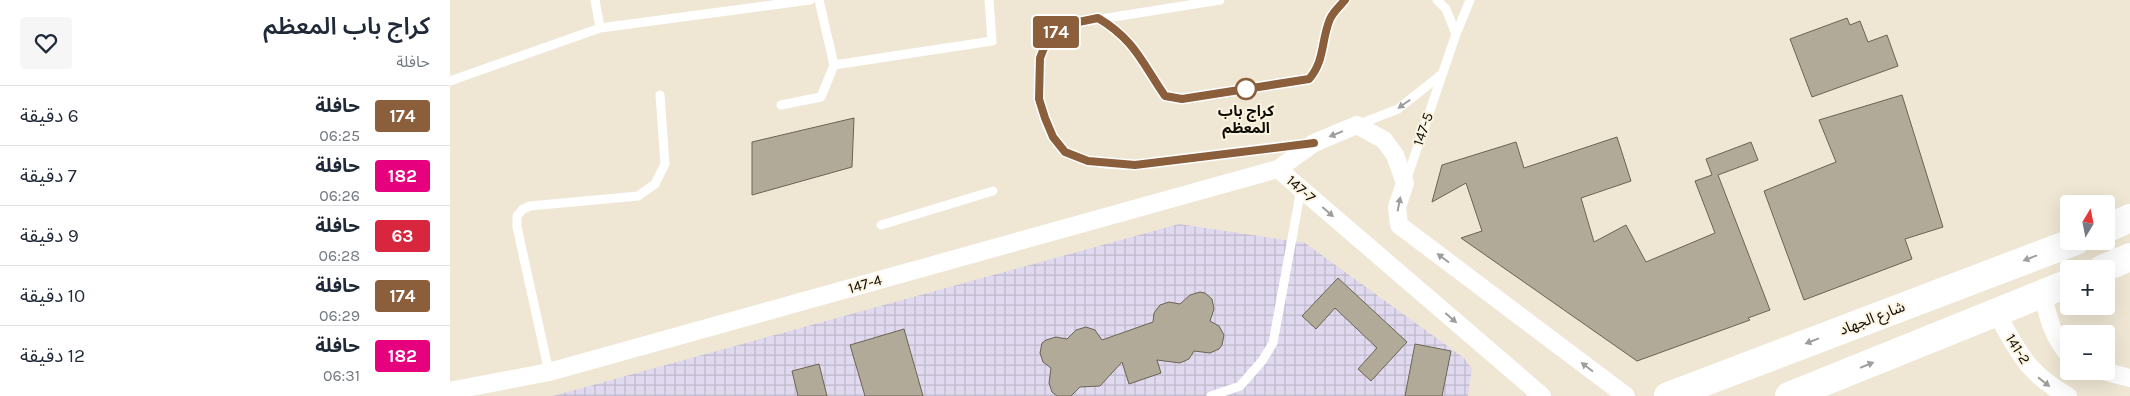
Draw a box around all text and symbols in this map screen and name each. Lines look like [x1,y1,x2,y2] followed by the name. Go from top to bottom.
[263,12,430,40] text: كراج باب المعظم
[1027,16,1085,48] line badge: 174
[20,17,72,69] button: heart
[1043,21,1069,43] text: 174
[396,52,430,71] text: حافلة
[1235,78,1257,100] marker: كراج باب المعظم
[315,95,360,117] text: حافلة
[1397,99,1410,109] one-way arrow
[1218,102,1274,139] place label: كراج باب المعظم
[20,105,79,127] text: 6 دقيقة
[389,105,416,127] text: 174
[1409,110,1437,148] street label: 147-5
[319,126,360,145] text: 06:25
[1328,130,1343,138] one-way arrow
[315,155,360,177] text: حافلة
[20,165,77,187] text: 7 دقيقة
[388,165,417,187] text: 182
[1283,172,1319,206] street label: 147-7
[319,186,360,205] text: 06:26
[2060,195,2115,250] north arrow
[2060,195,2115,380] map controls
[1395,196,1403,211] one-way arrow
[1321,207,1334,218] one-way arrow
[315,215,360,237] text: حافلة
[20,225,79,247] text: 9 دقيقة
[391,225,414,247] text: 63
[319,246,360,265] text: 06:28
[1436,253,1450,263] one-way arrow
[2023,255,2037,263] one-way arrow
[2060,260,2115,315] button: +
[846,270,884,297] street label: 147-4
[315,275,360,297] text: حافلة
[20,285,85,307] text: 10 دقيقة
[389,285,416,307] text: 174
[1837,297,1909,342] street label: شارع الجهاد
[319,306,360,325] text: 06:29
[1445,312,1457,324] one-way arrow
[2060,325,2115,380] button: −
[2002,331,2034,367] street label: 141-2
[315,335,360,357] text: حافلة
[1805,337,1820,345] one-way arrow
[20,345,85,367] text: 12 دقيقة
[388,345,417,367] text: 182
[1581,361,1594,372] one-way arrow
[1860,361,1874,369] one-way arrow
[323,366,360,385] text: 06:31
[2038,376,2051,387] one-way arrow

